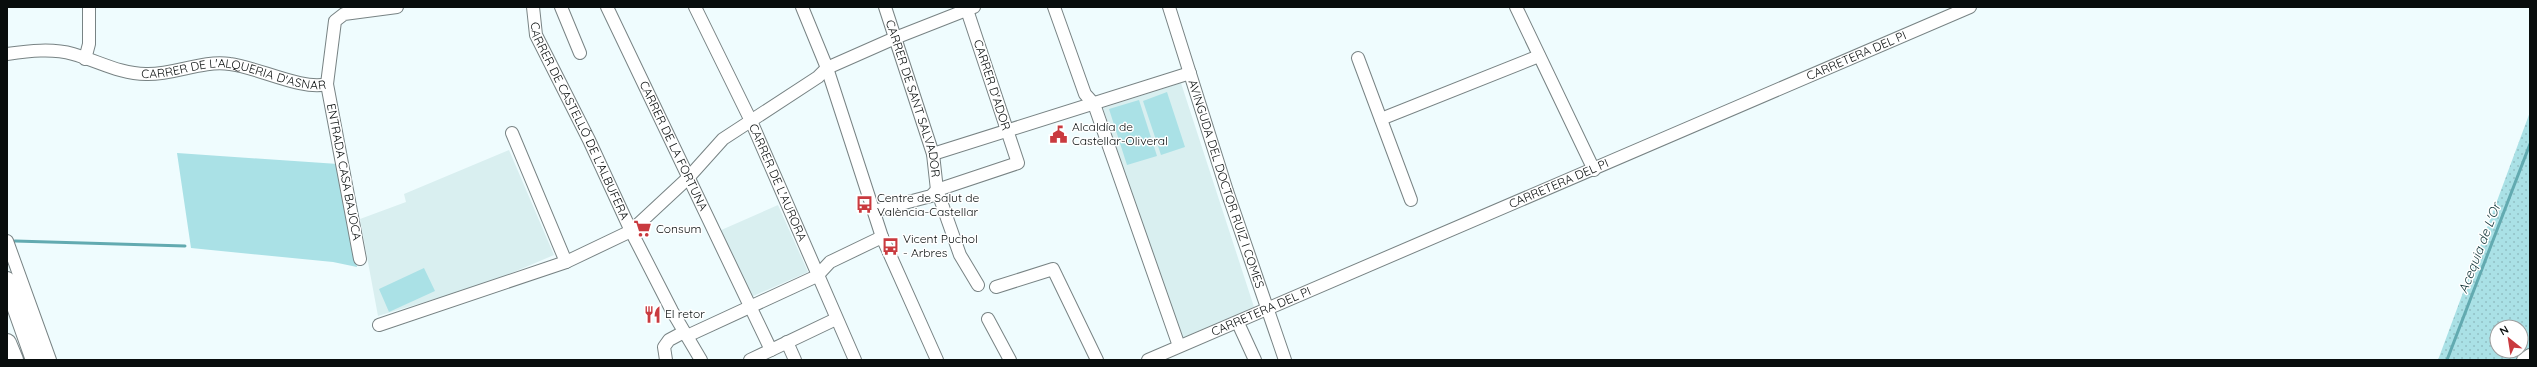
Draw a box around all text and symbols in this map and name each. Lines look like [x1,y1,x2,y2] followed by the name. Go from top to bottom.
[883,18,944,178] street label: CARRER DE SANT SALVADOR
[528,21,633,222] street label: CARRER DE CASTELLÓ DE L'ALBUFERA
[1804,27,1908,83] street label: CARRETERA DEL PI
[971,38,1014,132] street label: CARRER D'ADOR
[141,55,327,92] street label: CARRER DE L'ALQUERIA D'ASNAR
[636,78,711,213] street label: CARRER DE LA FORTUNA
[1185,78,1268,290] street label: AVINGUDA DEL DOCTOR RUIZ I COMES
[324,102,365,242] street label: ENTRADA CASA BAJOCA
[1072,119,1168,148] place label: Alcaldía de Castellar-Oliveral
[746,121,810,243] street label: CARRER DE L'AURORA
[1049,124,1069,144] public building icon: Alcaldía de Castellar-Oliveral
[1506,155,1611,211] street label: CARRETERA DEL PI
[877,190,980,219] place label: Centre de Salut de València-Castellar
[854,195,874,215] bus stop icon: Centre de Salut de València-Castellar
[2454,199,2504,295] water label: Acequia de L'Or
[633,219,653,239] supermarket icon: Consum
[656,221,701,236] place label: Consum
[903,231,978,260] place label: Vicent Puchol - Arbres
[880,236,900,256] bus stop icon: Vicent Puchol - Arbres
[1209,283,1313,339] street label: CARRETERA DEL PI
[642,304,662,324] restaurant icon: El retor
[665,306,705,321] place label: El retor
[2489,319,2529,359] north arrow
[2497,322,2511,338] text: N

